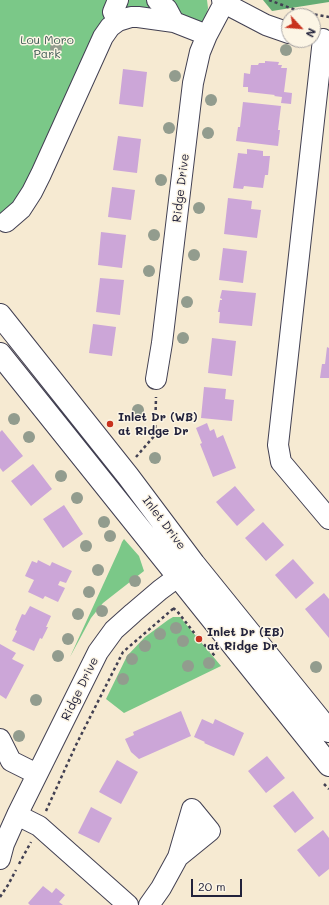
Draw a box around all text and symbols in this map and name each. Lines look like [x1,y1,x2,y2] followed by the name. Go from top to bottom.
[281,8,321,48] north arrow
[303,26,320,40] text: N
[20,33,74,61] park label: Lou Moro Park
[170,153,192,223] street label: Ridge Drive
[118,410,198,438] place label: Inlet Dr (WB) at Ridge Dr
[105,419,115,429] marker: Inlet Dr (WB) at Ridge Dr
[139,493,189,553] street label: Inlet Drive
[207,625,284,653] place label: Inlet Dr (EB) at Ridge Dr
[194,634,204,644] marker: Inlet Dr (EB) at Ridge Dr
[58,655,102,723] street label: Ridge Drive
[193,871,244,897] scale bar
[198,878,226,894] text: 20 m

